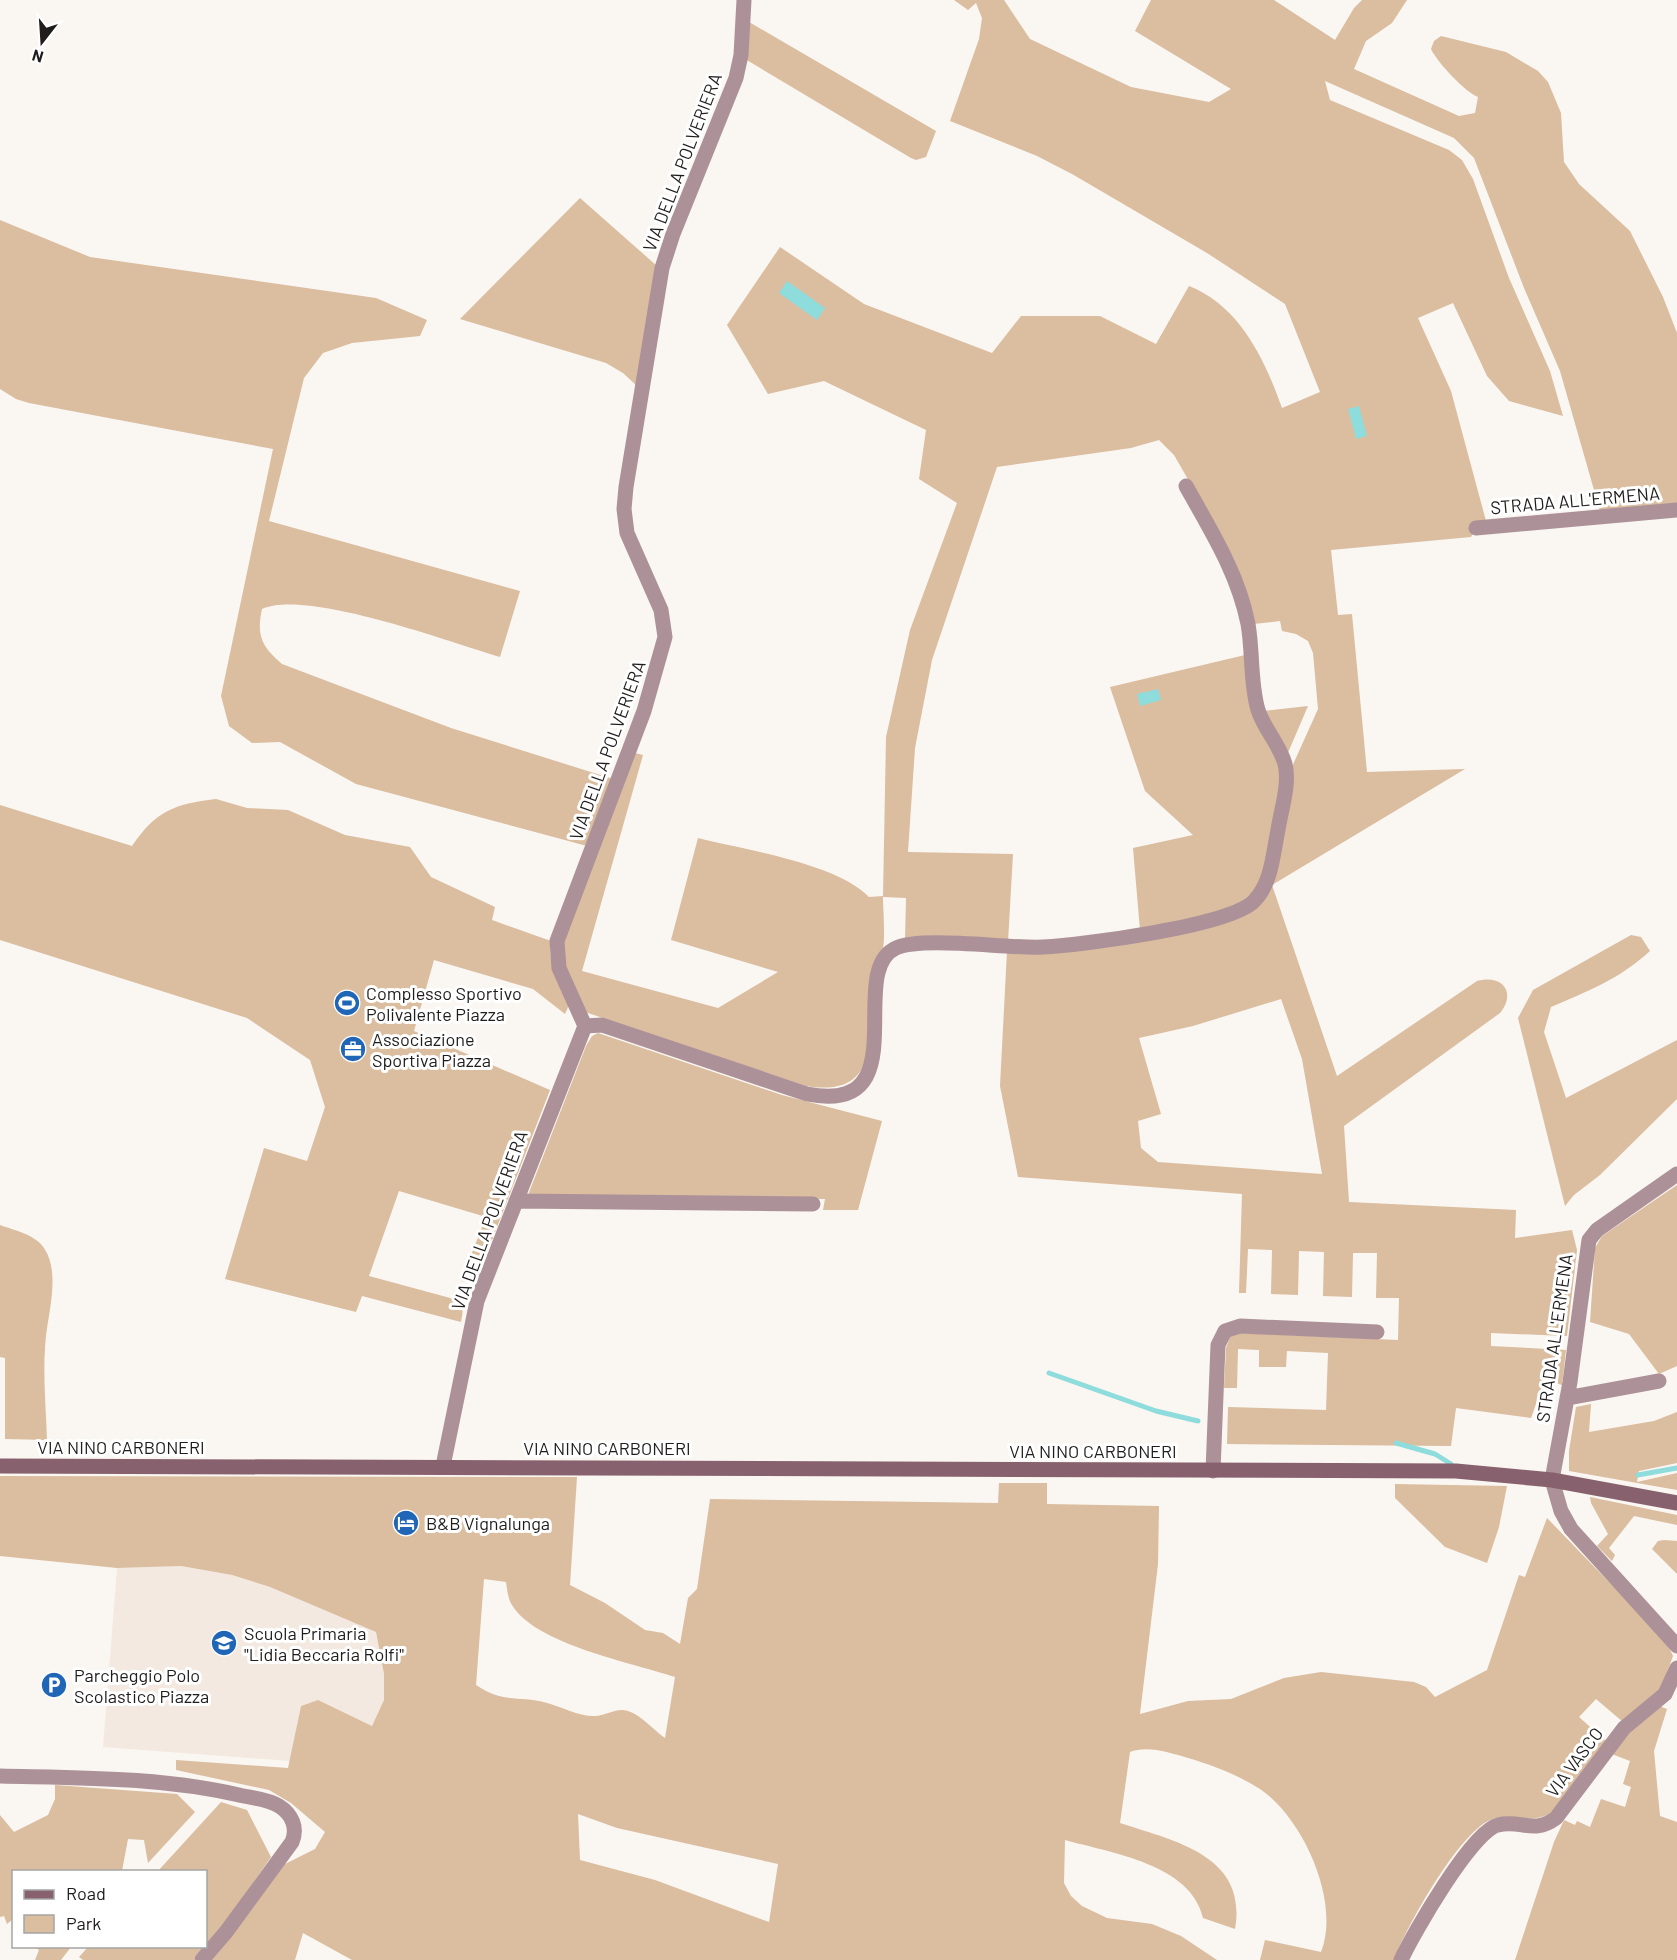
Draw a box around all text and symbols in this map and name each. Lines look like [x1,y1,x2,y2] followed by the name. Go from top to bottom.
[12,12,72,72] north arrow
[30,46,45,67] text: N
[638,70,726,254] street label: VIA DELLA POLVERIERA
[1489,482,1661,518] street label: STRADA ALL'ERMENA
[564,657,650,843] street label: VIA DELLA POLVERIERA
[366,982,522,1025] place label: Complesso Sportivo Polivalente Piazza
[332,988,362,1018] sports icon: Complesso Sportivo Polivalente Piazza
[372,1028,491,1071] place label: Associazione Sportiva Piazza
[338,1034,368,1064] office icon: Associazione Sportiva Piazza
[446,1127,532,1313] street label: VIA DELLA POLVERIERA
[1531,1252,1577,1424] street label: STRADA ALL'ERMENA
[37,1436,205,1458] street label: VIA NINO CARBONERI
[523,1437,691,1459] street label: VIA NINO CARBONERI
[1009,1440,1177,1462] street label: VIA NINO CARBONERI
[391,1508,421,1538] hotel icon: B&B Vignalunga
[426,1512,550,1534] place label: B&B Vignalunga
[244,1622,404,1665] place label: Scuola Primaria "Lidia Beccaria Rolfi"
[209,1628,239,1658] school or university icon: Scuola Primaria "Lidia Beccaria Rolfi"
[74,1664,209,1707] place label: Parcheggio Polo Scolastico Piazza
[39,1670,69,1700] parking icon: Parcheggio Polo Scolastico Piazza
[1541,1723,1607,1801] street label: VIA VASCO
[12,1870,207,1948] legend
[66,1882,106,1904] text: Road
[66,1912,101,1934] text: Park

